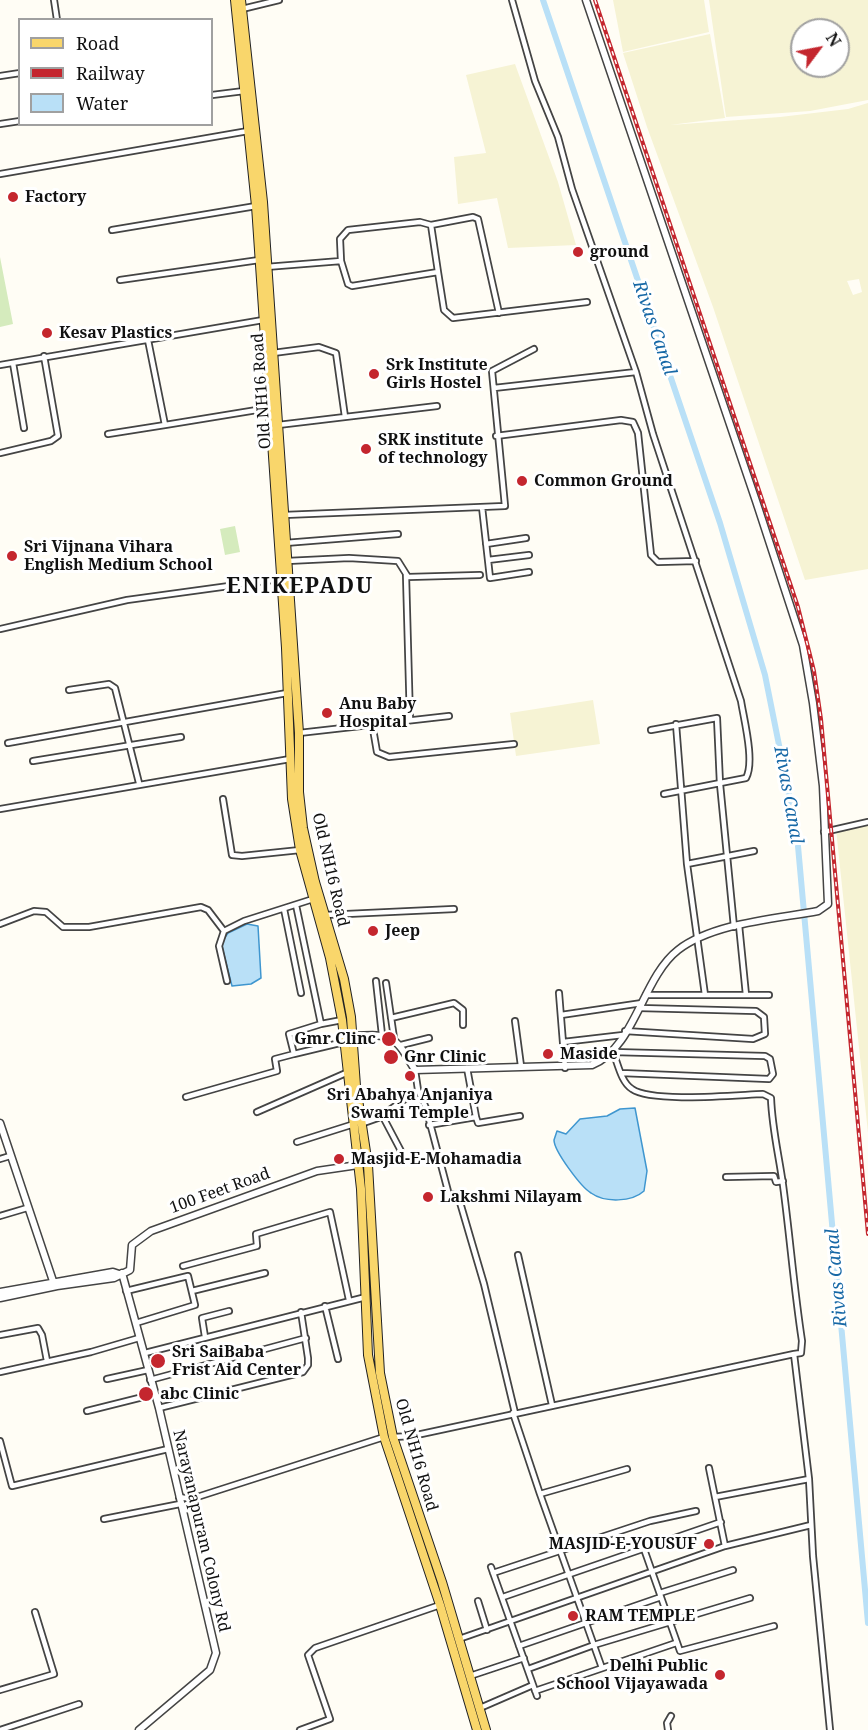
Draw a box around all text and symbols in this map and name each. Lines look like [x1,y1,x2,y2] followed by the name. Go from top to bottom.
[18,18,213,126] legend
[790,18,850,78] north arrow
[821,28,846,51] text: N
[76,31,119,55] text: Road
[76,61,145,85] text: Railway
[76,91,128,115] text: Water
[25,187,86,207] place label: Factory
[6,190,20,204] marker: Factory
[590,242,649,262] place label: ground
[571,245,585,259] marker: ground
[628,278,680,378] water label: Rivas Canal
[59,323,172,343] place label: Kesav Plastics
[40,326,54,340] marker: Kesav Plastics
[248,332,276,450] street label: Old NH16 Road
[386,355,488,393] place label: Srk Institute Girls Hostel
[367,367,381,381] marker: Srk Institute Girls Hostel
[378,430,487,468] place label: SRK institute of technology
[359,442,373,456] marker: SRK institute of technology
[534,471,673,491] place label: Common Ground
[515,474,529,488] marker: Common Ground
[24,537,213,575] place label: Sri Vijnana Vihara English Medium School
[5,549,19,563] marker: Sri Vijnana Vihara English Medium School
[226,574,374,600] district label: ENIKEPADU
[339,694,416,732] place label: Anu Baby Hospital
[320,706,334,720] marker: Anu Baby Hospital
[769,744,807,846] water label: Rivas Canal
[308,811,352,929] street label: Old NH16 Road
[385,921,420,941] place label: Jeep
[366,924,380,938] marker: Jeep
[294,1029,376,1049] place label: Gmr Clinc
[380,1030,398,1048] marker: Gmr Clinc
[560,1044,618,1064] place label: Maside
[404,1047,486,1067] place label: Gnr Clinic
[541,1047,555,1061] marker: Maside
[382,1048,400,1066] marker: Gnr Clinic
[403,1069,417,1083] marker: Sri Abahya Anjaniya Swami Temple
[327,1085,493,1123] place label: Sri Abahya Anjaniya Swami Temple
[351,1149,522,1169] place label: Masjid-E-Mohamadia
[332,1152,346,1166] marker: Masjid-E-Mohamadia
[167,1164,273,1218] street label: 100 Feet Road
[440,1187,582,1207] place label: Lakshmi Nilayam
[421,1190,435,1204] marker: Lakshmi Nilayam
[822,1228,852,1328] water label: Rivas Canal
[172,1342,301,1380] place label: Sri SaiBaba Frist Aid Center
[149,1352,167,1370] marker: Sri SaiBaba Frist Aid Center
[160,1384,239,1404] place label: abc Clinic
[137,1385,155,1403] marker: abc Clinic
[391,1396,441,1514] street label: Old NH16 Road
[168,1428,234,1634] street label: Narayanapuram Colony Rd
[549,1534,697,1554] place label: MASJID-E-YOUSUF
[702,1537,716,1551] marker: MASJID-E-YOUSUF
[585,1606,695,1626] place label: RAM TEMPLE
[566,1609,580,1623] marker: RAM TEMPLE
[556,1656,708,1694] place label: Delhi Public School Vijayawada
[713,1668,727,1682] marker: Delhi Public School Vijayawada

